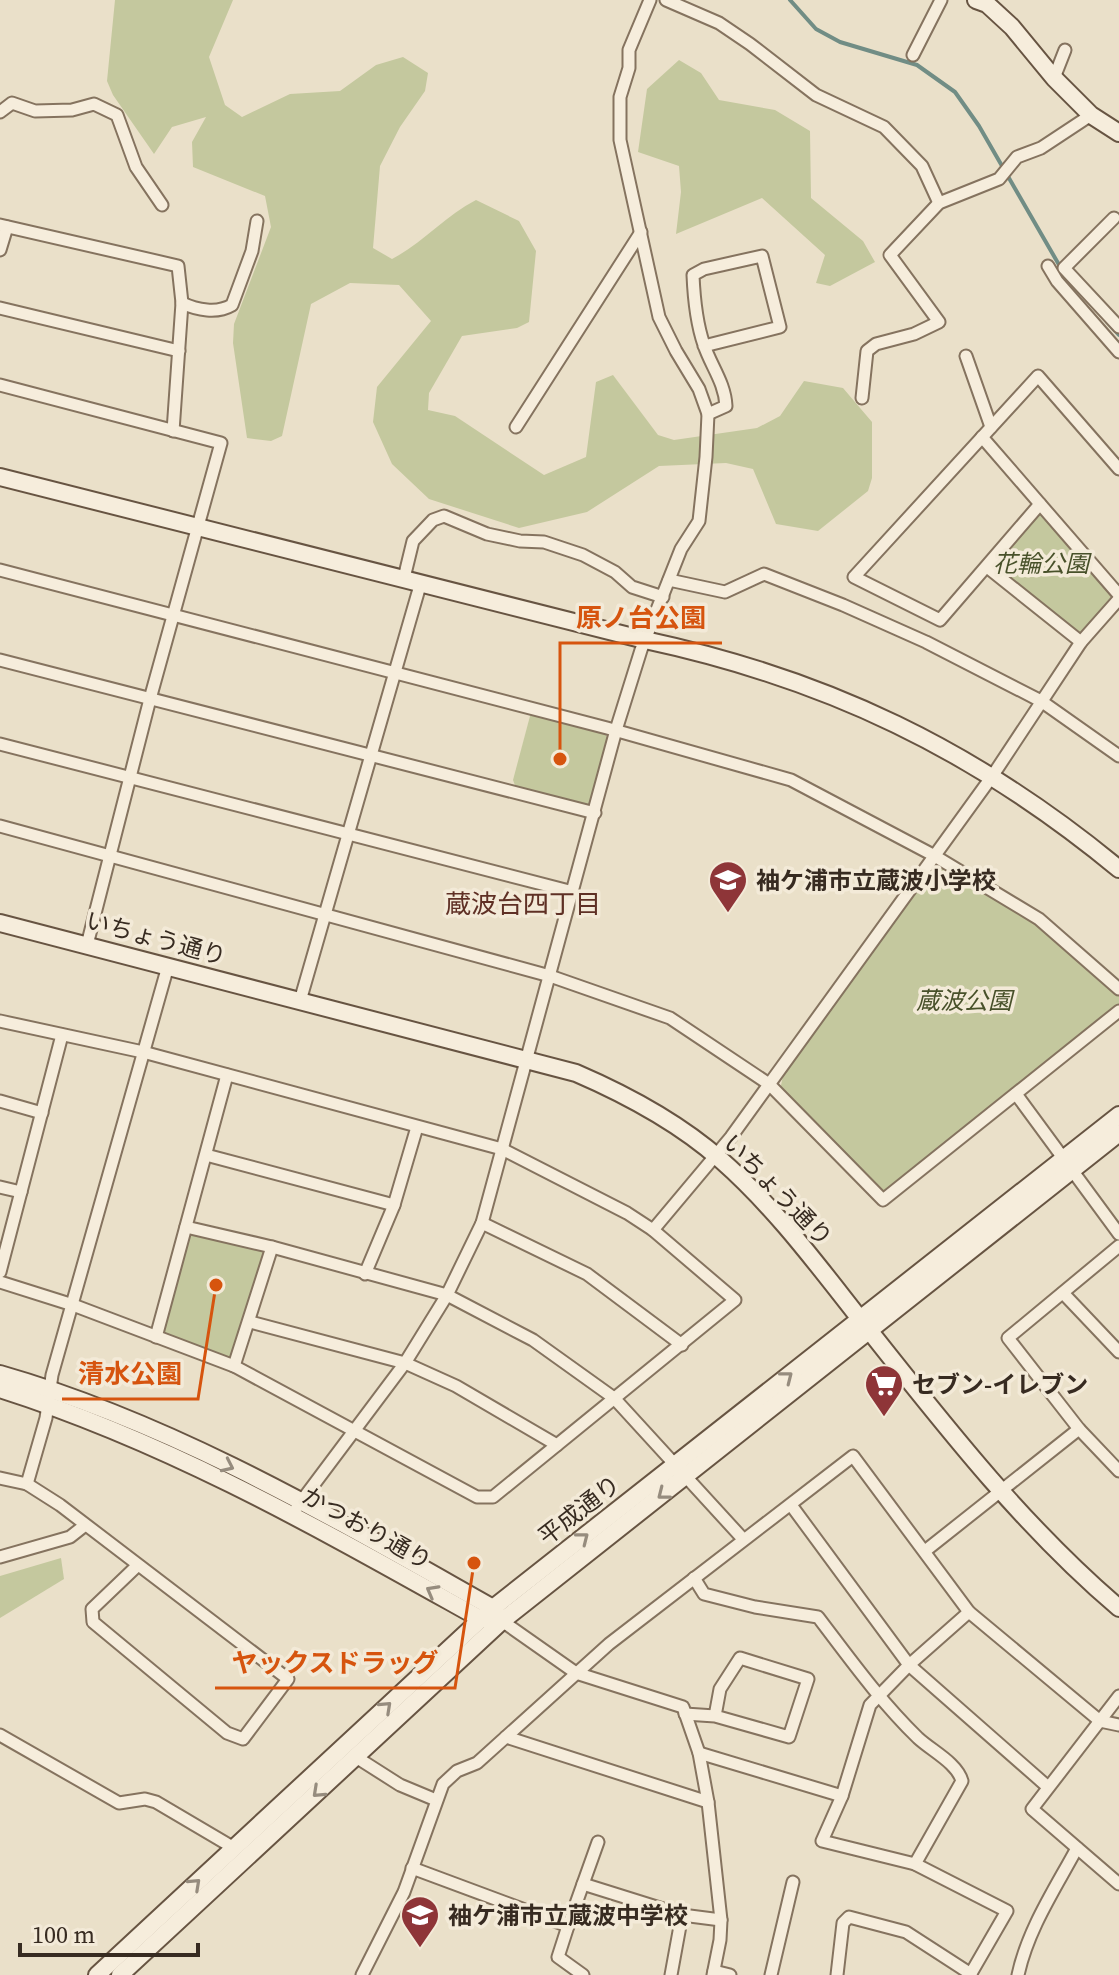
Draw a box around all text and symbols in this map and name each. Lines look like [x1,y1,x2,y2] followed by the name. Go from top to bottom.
[993,547,1092,580] park label: 花輪公園
[560,593,722,643] callout: 原ノ台公園
[576,600,706,636] text: 原ノ台公園
[707,859,749,914] school or university icon: 袖ケ浦市立蔵波小学校
[756,864,996,897] place label: 袖ケ浦市立蔵波小学校
[445,886,601,922] district label: 蔵波台四丁目
[82,903,230,973] street label: いちょう通り
[916,984,1015,1017] park label: 蔵波公園
[716,1127,840,1253] street label: いちょう通り
[62,1349,198,1399] callout: 清水公園
[78,1356,182,1392] text: 清水公園
[863,1363,905,1418] supermarket icon: セブン-イレブン
[912,1368,1088,1401] place label: セブン-イレブン
[778,1373,793,1387] one-way arrow
[220,1456,234,1472] one-way arrow
[531,1467,627,1553] street label: 平成通り
[296,1479,438,1577] street label: かつおり通り
[657,1484,672,1498] one-way arrow
[574,1533,589,1547] one-way arrow
[426,1585,440,1601] one-way arrow
[215,1638,455,1688] callout: ヤックスドラッグ
[231,1645,439,1681] text: ヤックスドラッグ
[377,1702,391,1717] one-way arrow
[313,1782,327,1797] one-way arrow
[186,1878,200,1893] one-way arrow
[399,1894,441,1949] school or university icon: 袖ケ浦市立蔵波中学校
[448,1899,688,1932] place label: 袖ケ浦市立蔵波中学校
[20,1907,198,1957] scale bar
[32,1918,95,1951] text: 100 m

